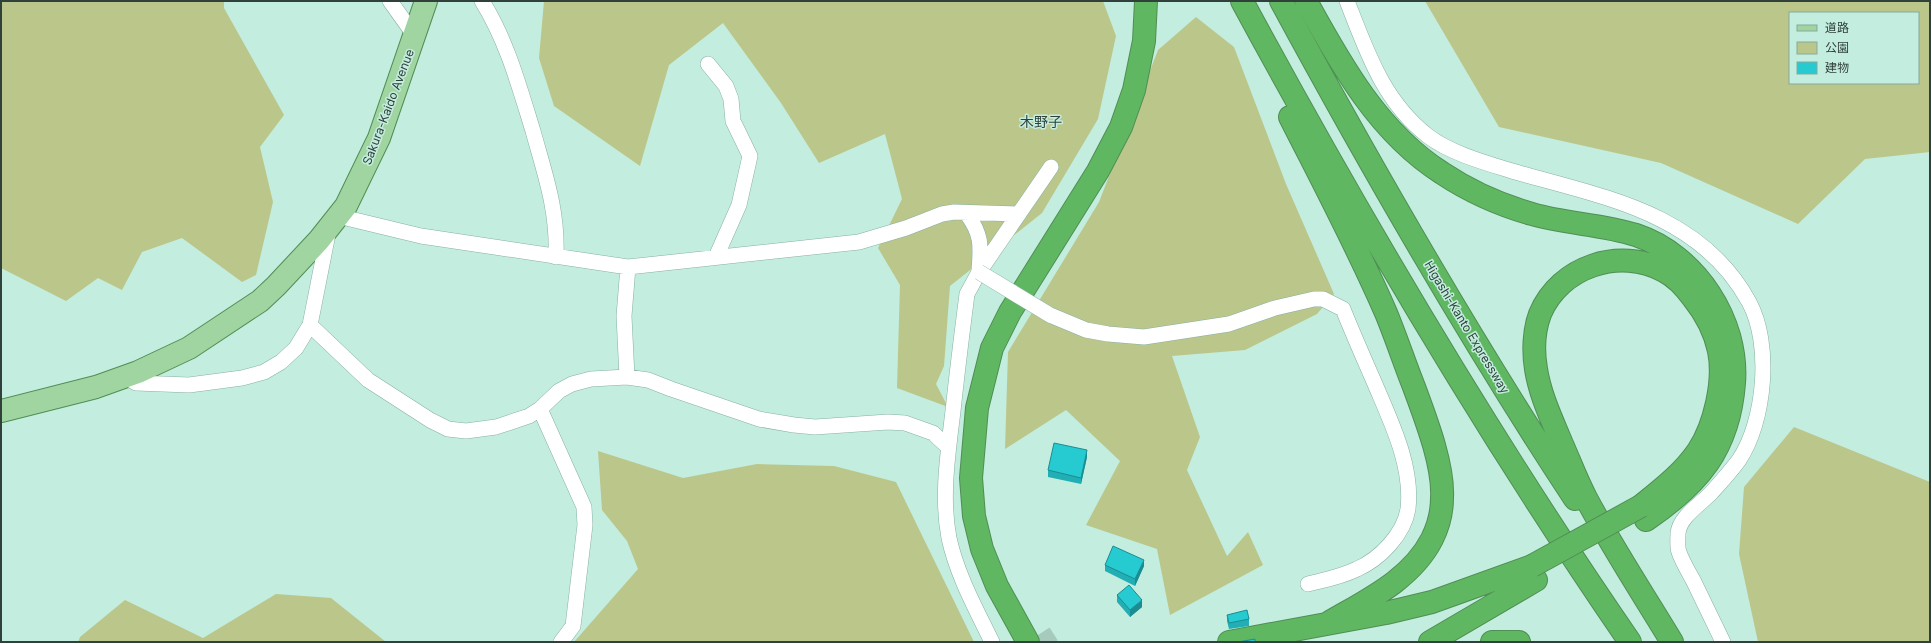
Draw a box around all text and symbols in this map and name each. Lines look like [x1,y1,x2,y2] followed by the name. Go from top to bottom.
[1789,12,1919,84] legend
[1825,20,1849,35] text: 道路
[1825,40,1849,55] text: 公園
[359,47,417,167] street label: Sakura-Kaido Avenue
[1825,60,1849,75] text: 建物
[1020,113,1062,130] district label: 木野子
[1421,258,1513,396] street label: Higashi-Kanto Expressway

